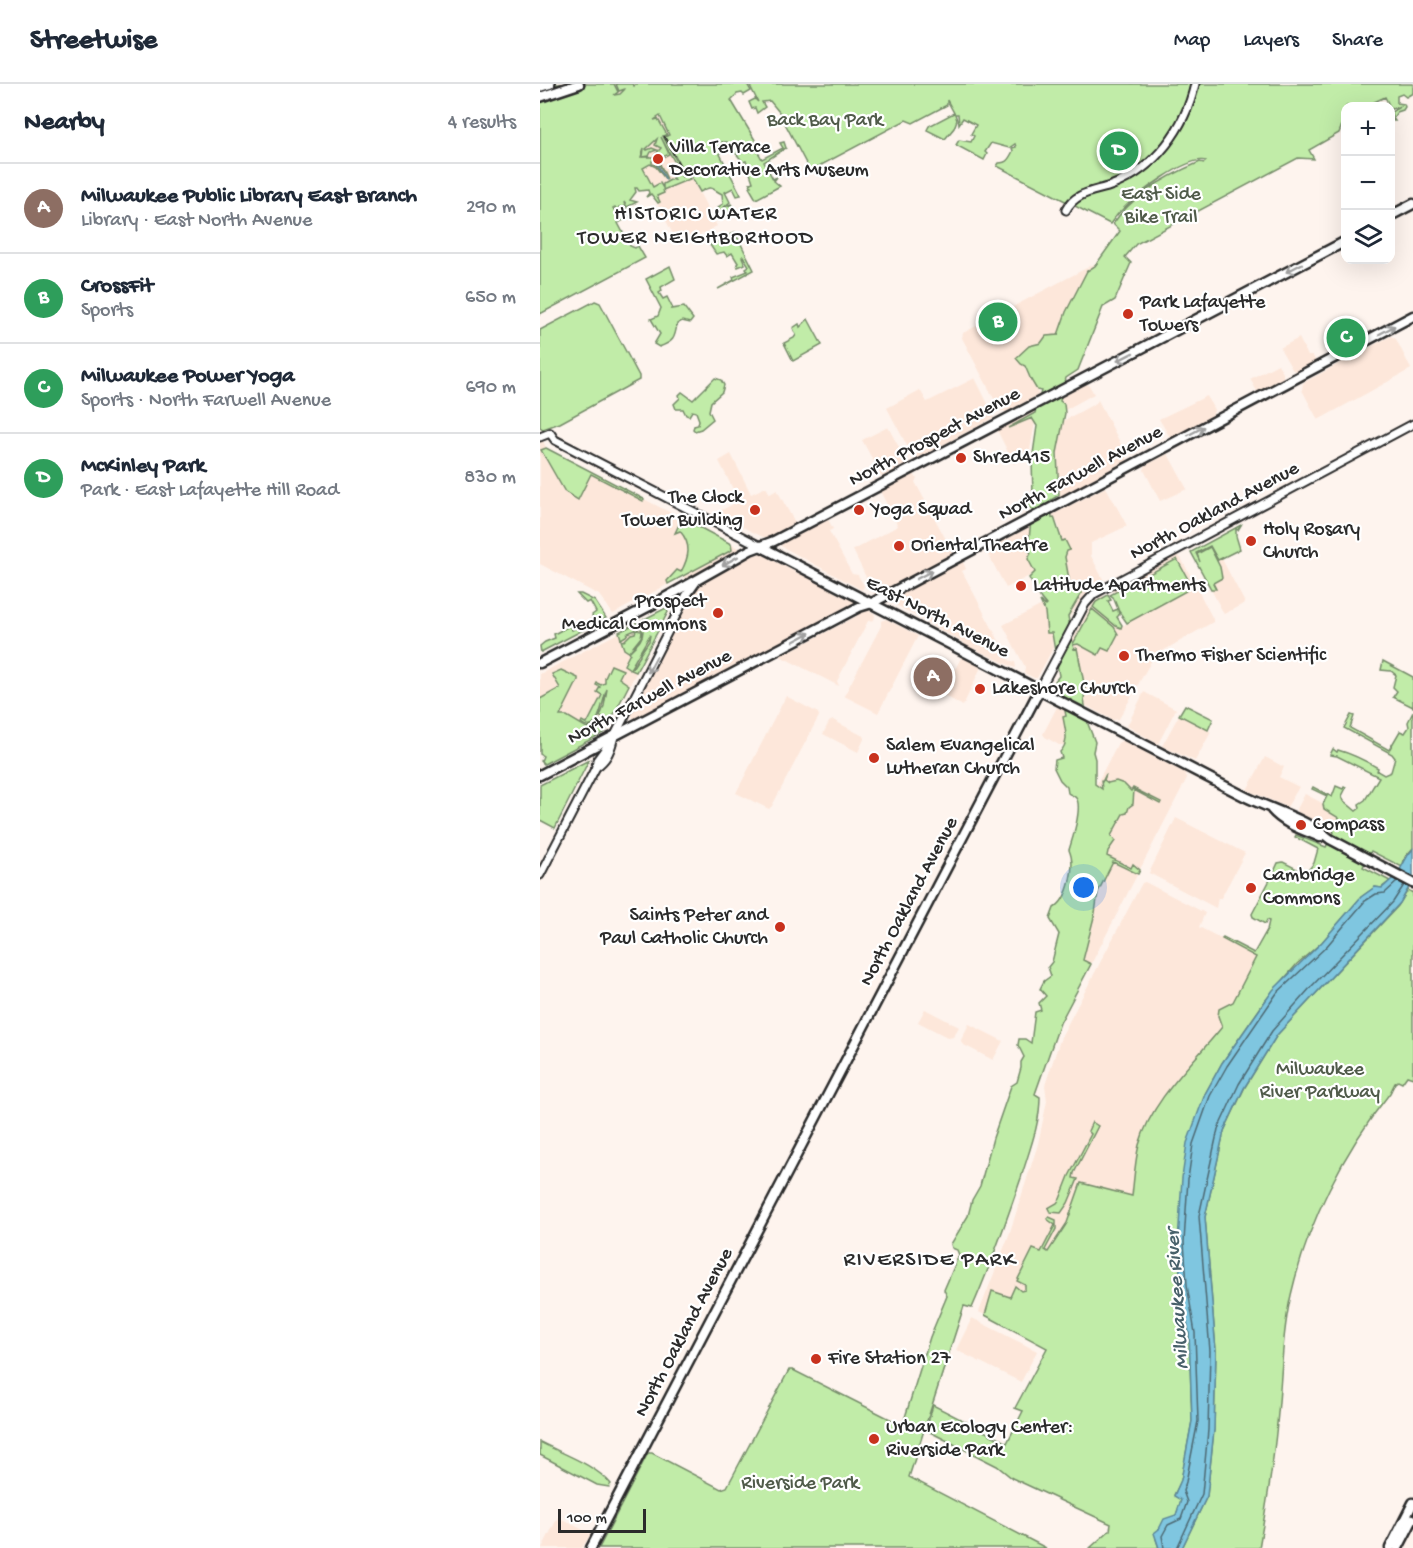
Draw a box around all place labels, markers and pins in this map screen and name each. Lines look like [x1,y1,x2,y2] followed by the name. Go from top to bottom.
[1100,128,1138,174] pin: D
[668,137,869,183] place label: Villa Terrace Decorative Arts Museum
[651,152,665,166] marker: Villa Terrace Decorative Arts Museum
[1139,292,1266,338] place label: Park Lafayette Towers
[978,300,1018,344] pin: B
[1121,307,1135,321] marker: Park Lafayette Towers
[1326,316,1366,360] pin: C
[973,447,1050,470] place label: Shred415
[954,451,968,465] marker: Shred415
[621,487,745,533] place label: The Clock Tower Building
[869,499,974,522] place label: Yoga Squad
[748,503,762,517] marker: The Clock Tower Building
[852,503,866,517] marker: Yoga Squad
[1263,519,1360,565] place label: Holy Rosary Church
[1244,534,1258,548] marker: Holy Rosary Church
[911,535,1049,558] place label: Oriental Theatre
[892,539,906,553] marker: Oriental Theatre
[1033,575,1206,598] place label: Latitude Apartments
[1014,579,1028,593] marker: Latitude Apartments
[562,591,708,637] place label: Prospect Medical Commons
[711,606,725,620] marker: Prospect Medical Commons
[1135,645,1327,668] place label: Thermo Fisher Scientific
[1117,649,1131,663] marker: Thermo Fisher Scientific
[914,654,952,700] pin: A
[992,678,1136,701] place label: Lakeshore Church
[973,682,987,696] marker: Lakeshore Church
[886,735,1035,781] place label: Salem Evangelical Lutheran Church
[867,751,881,765] marker: Salem Evangelical Lutheran Church
[1313,814,1385,837] place label: Compass
[1294,818,1308,832] marker: Compass
[1263,865,1355,911] place label: Cambridge Commons
[1244,881,1258,895] marker: Cambridge Commons
[599,905,770,951] place label: Saints Peter and Paul Catholic Church
[773,920,787,934] marker: Saints Peter and Paul Catholic Church
[827,1348,951,1371] place label: Fire Station 27
[809,1352,823,1366] marker: Fire Station 27
[886,1417,1073,1463] place label: Urban Ecology Center: Riverside Park
[867,1432,881,1446] marker: Urban Ecology Center: Riverside Park

